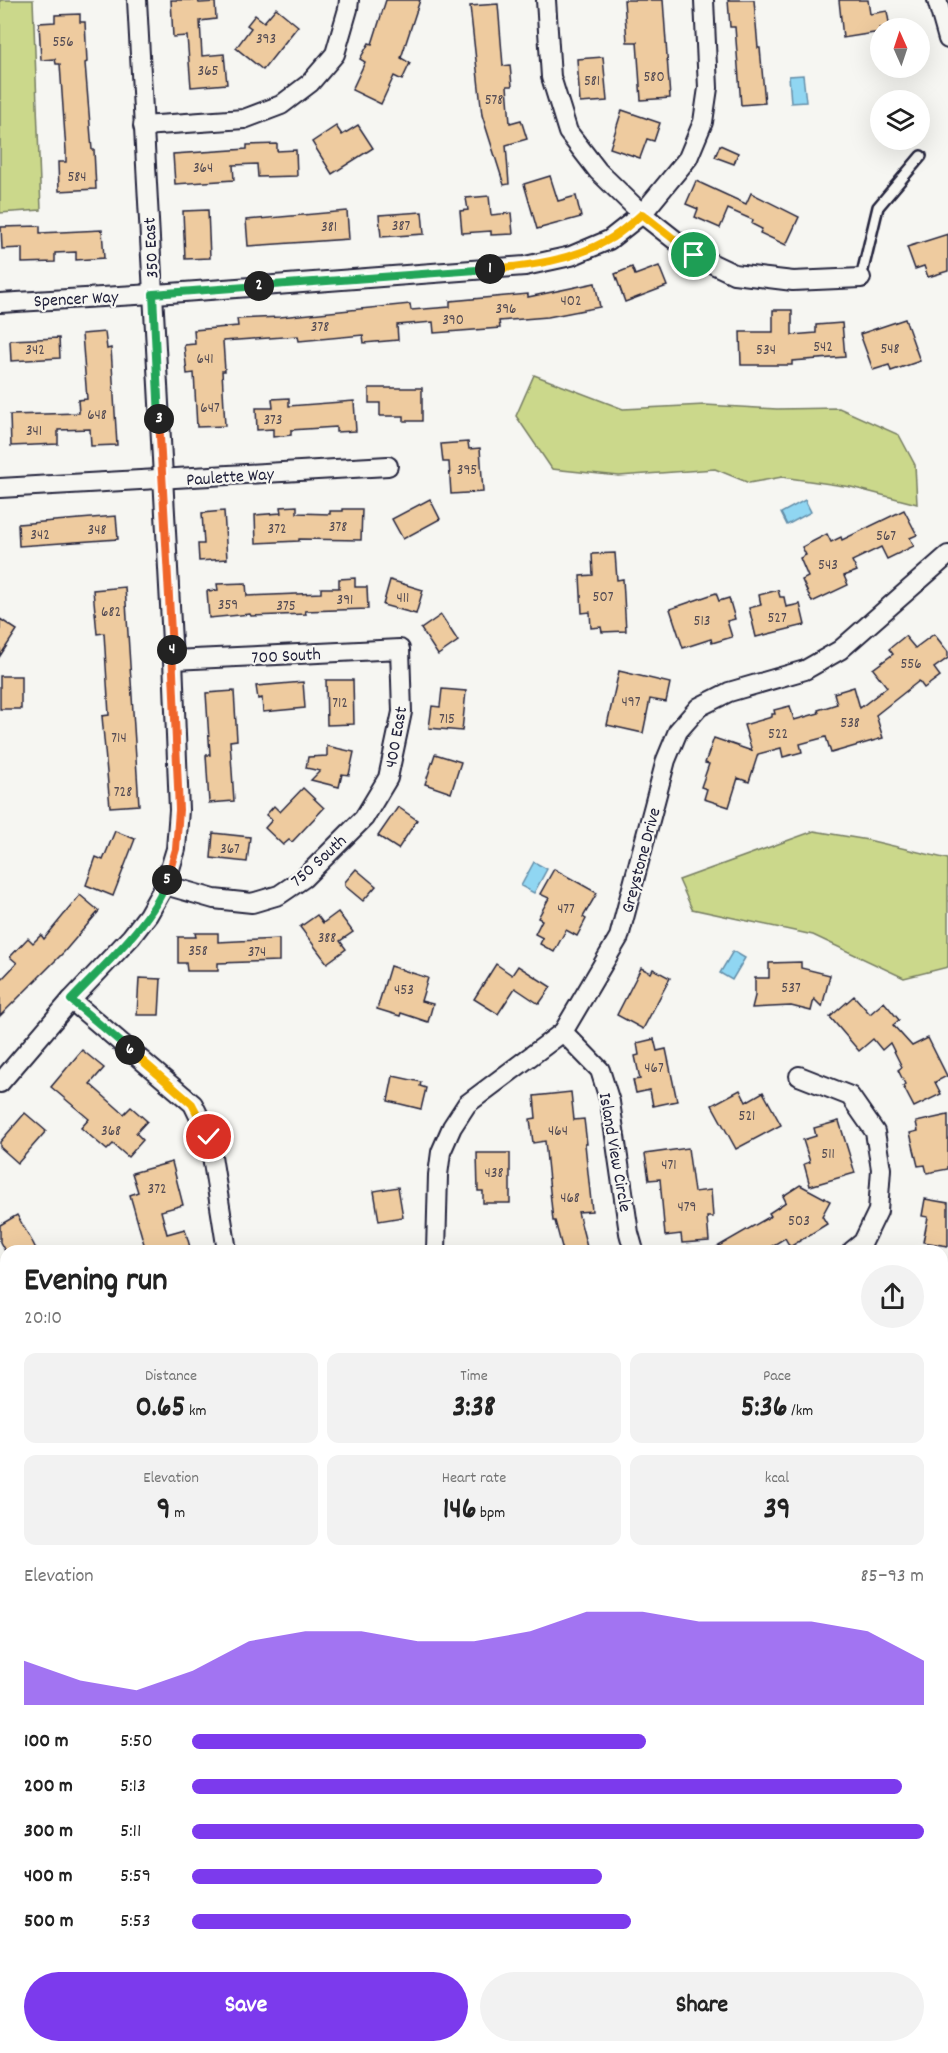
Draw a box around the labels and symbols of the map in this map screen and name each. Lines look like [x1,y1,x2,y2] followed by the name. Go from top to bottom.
[870,18,930,78] north arrow
[256,29,276,51] house number: 393
[52,32,74,54] house number: 556
[198,61,219,83] house number: 365
[643,67,665,89] house number: 580
[584,71,600,93] house number: 581
[485,90,503,112] house number: 578
[193,158,213,180] house number: 364
[67,167,87,189] house number: 584
[138,216,167,279] street label: 350 East
[392,216,410,238] house number: 387
[321,217,337,239] house number: 381
[668,229,719,280] pin
[475,254,505,284] pin: 1
[244,271,274,301] pin: 2
[33,286,120,315] street label: Spencer Way
[561,291,581,313] house number: 402
[496,299,516,321] house number: 396
[442,310,464,332] house number: 390
[311,317,329,339] house number: 378
[813,337,833,359] house number: 542
[880,339,900,361] house number: 548
[25,340,45,362] house number: 342
[756,340,776,362] house number: 534
[197,349,213,371] house number: 641
[200,398,220,420] house number: 647
[144,404,174,434] pin: 3
[87,405,107,427] house number: 648
[263,410,283,432] house number: 373
[26,421,42,443] house number: 341
[457,460,477,482] house number: 395
[185,463,276,494] street label: Paulette Way
[329,517,347,539] house number: 378
[268,519,286,541] house number: 372
[88,520,106,542] house number: 348
[30,525,50,547] house number: 342
[876,526,896,548] house number: 567
[818,555,838,577] house number: 543
[593,587,614,609] house number: 507
[397,588,409,610] house number: 411
[337,590,353,612] house number: 391
[218,595,238,617] house number: 359
[276,596,296,618] house number: 375
[101,602,121,624] house number: 682
[767,608,787,630] house number: 527
[694,611,710,633] house number: 513
[157,635,187,665] pin: 4
[251,643,321,672] street label: 700 South
[900,654,922,676] house number: 556
[622,692,641,714] house number: 497
[332,693,348,715] house number: 712
[380,704,415,770] street label: 400 East
[439,709,455,731] house number: 715
[840,713,860,735] house number: 538
[768,724,788,746] house number: 522
[111,728,127,750] house number: 714
[114,782,132,804] house number: 728
[616,805,669,916] street label: Greystone Drive
[286,830,353,894] street label: 750 South
[220,839,240,861] house number: 367
[152,865,182,895] pin: 5
[557,899,575,921] house number: 477
[318,928,336,950] house number: 388
[188,941,208,963] house number: 358
[248,942,266,964] house number: 374
[781,978,801,1000] house number: 537
[394,980,414,1002] house number: 453
[115,1035,145,1065] pin: 6
[644,1058,664,1080] house number: 467
[591,1091,636,1214] street label: Island View Circle
[739,1106,755,1128] house number: 521
[183,1111,234,1162] pin
[101,1121,121,1143] house number: 368
[548,1121,568,1143] house number: 464
[821,1144,835,1166] house number: 511
[661,1155,677,1177] house number: 471
[485,1163,503,1185] house number: 438
[148,1179,166,1201] house number: 372
[560,1188,580,1210] house number: 468
[678,1197,696,1219] house number: 479
[788,1211,810,1233] house number: 503

